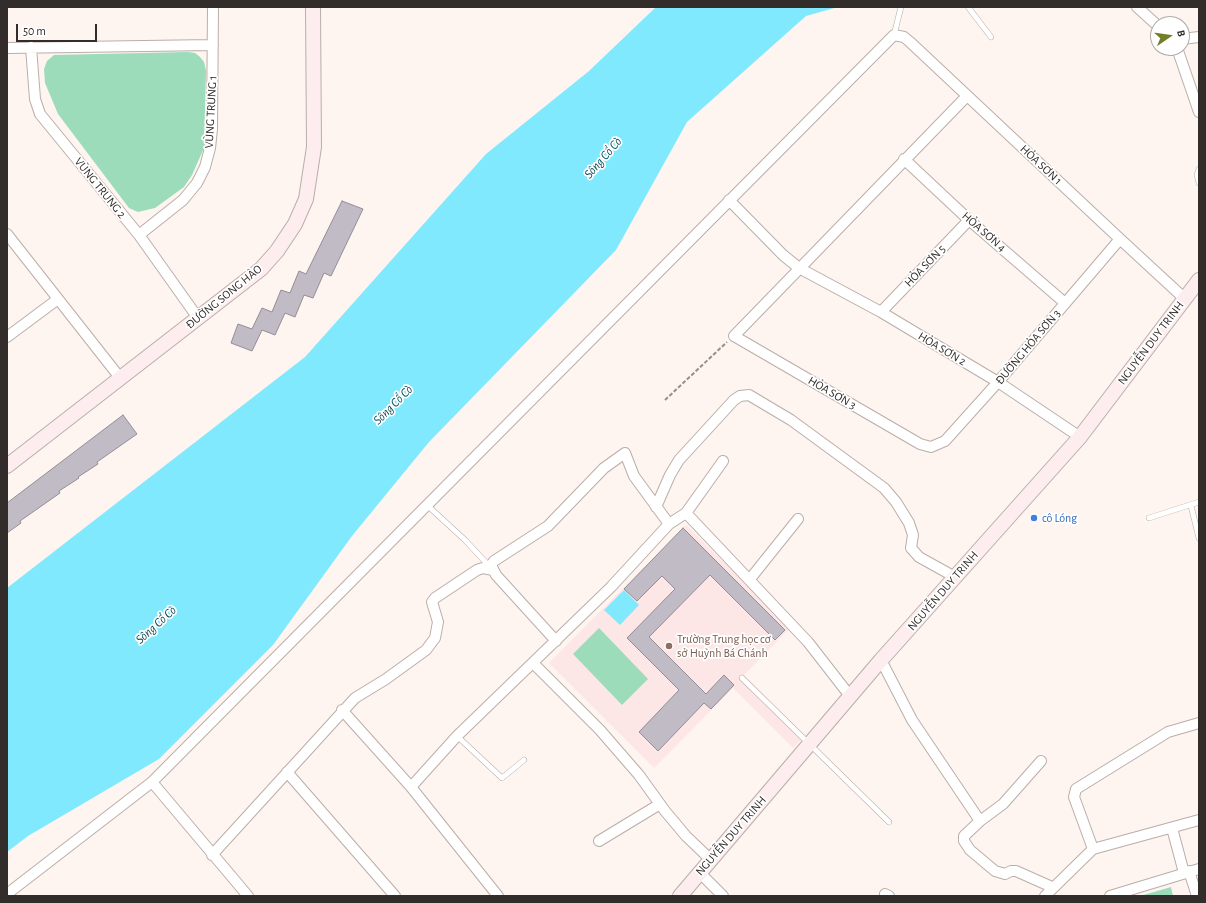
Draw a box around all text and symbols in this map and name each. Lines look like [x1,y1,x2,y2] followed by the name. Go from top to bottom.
[18,16,99,42] scale bar
[1150,16,1190,56] north arrow
[23,25,46,37] text: 50 m
[1175,29,1187,38] text: B
[202,75,220,149] street label: VÙNG TRUNG 1
[581,134,625,182] water label: Sông Cổ Cò
[1017,142,1065,188] street label: HỎA SƠN 1
[71,155,129,221] street label: VÙNG TRUNG 2
[959,209,1009,255] street label: HỎA SƠN 4
[901,242,949,290] street label: HỎA SƠN 5
[183,262,265,332] street label: ĐƯỜNG SONG HÀO
[1115,298,1187,388] street label: NGUYỄN DUY TRINH
[992,306,1064,388] street label: ĐƯỜNG HỎA SƠN 3
[915,329,969,369] street label: HỎA SƠN 2
[805,374,859,412] street label: HỎA SƠN 3
[370,382,416,428] water label: Sông Cổ Cò
[1042,511,1077,525] place label: cô Lóng
[1029,513,1039,523] marker: cô Lóng
[905,548,981,634] street label: NGUYỄN DUY TRINH
[132,603,180,647] water label: Sông Cổ Cò
[677,632,771,660] place label: Trường Trung học cơ sở Huỳnh Bá Chánh
[664,641,674,651] marker: Trường Trung học cơ sở Huỳnh Bá Chánh
[693,793,769,879] street label: NGUYỄN DUY TRINH

